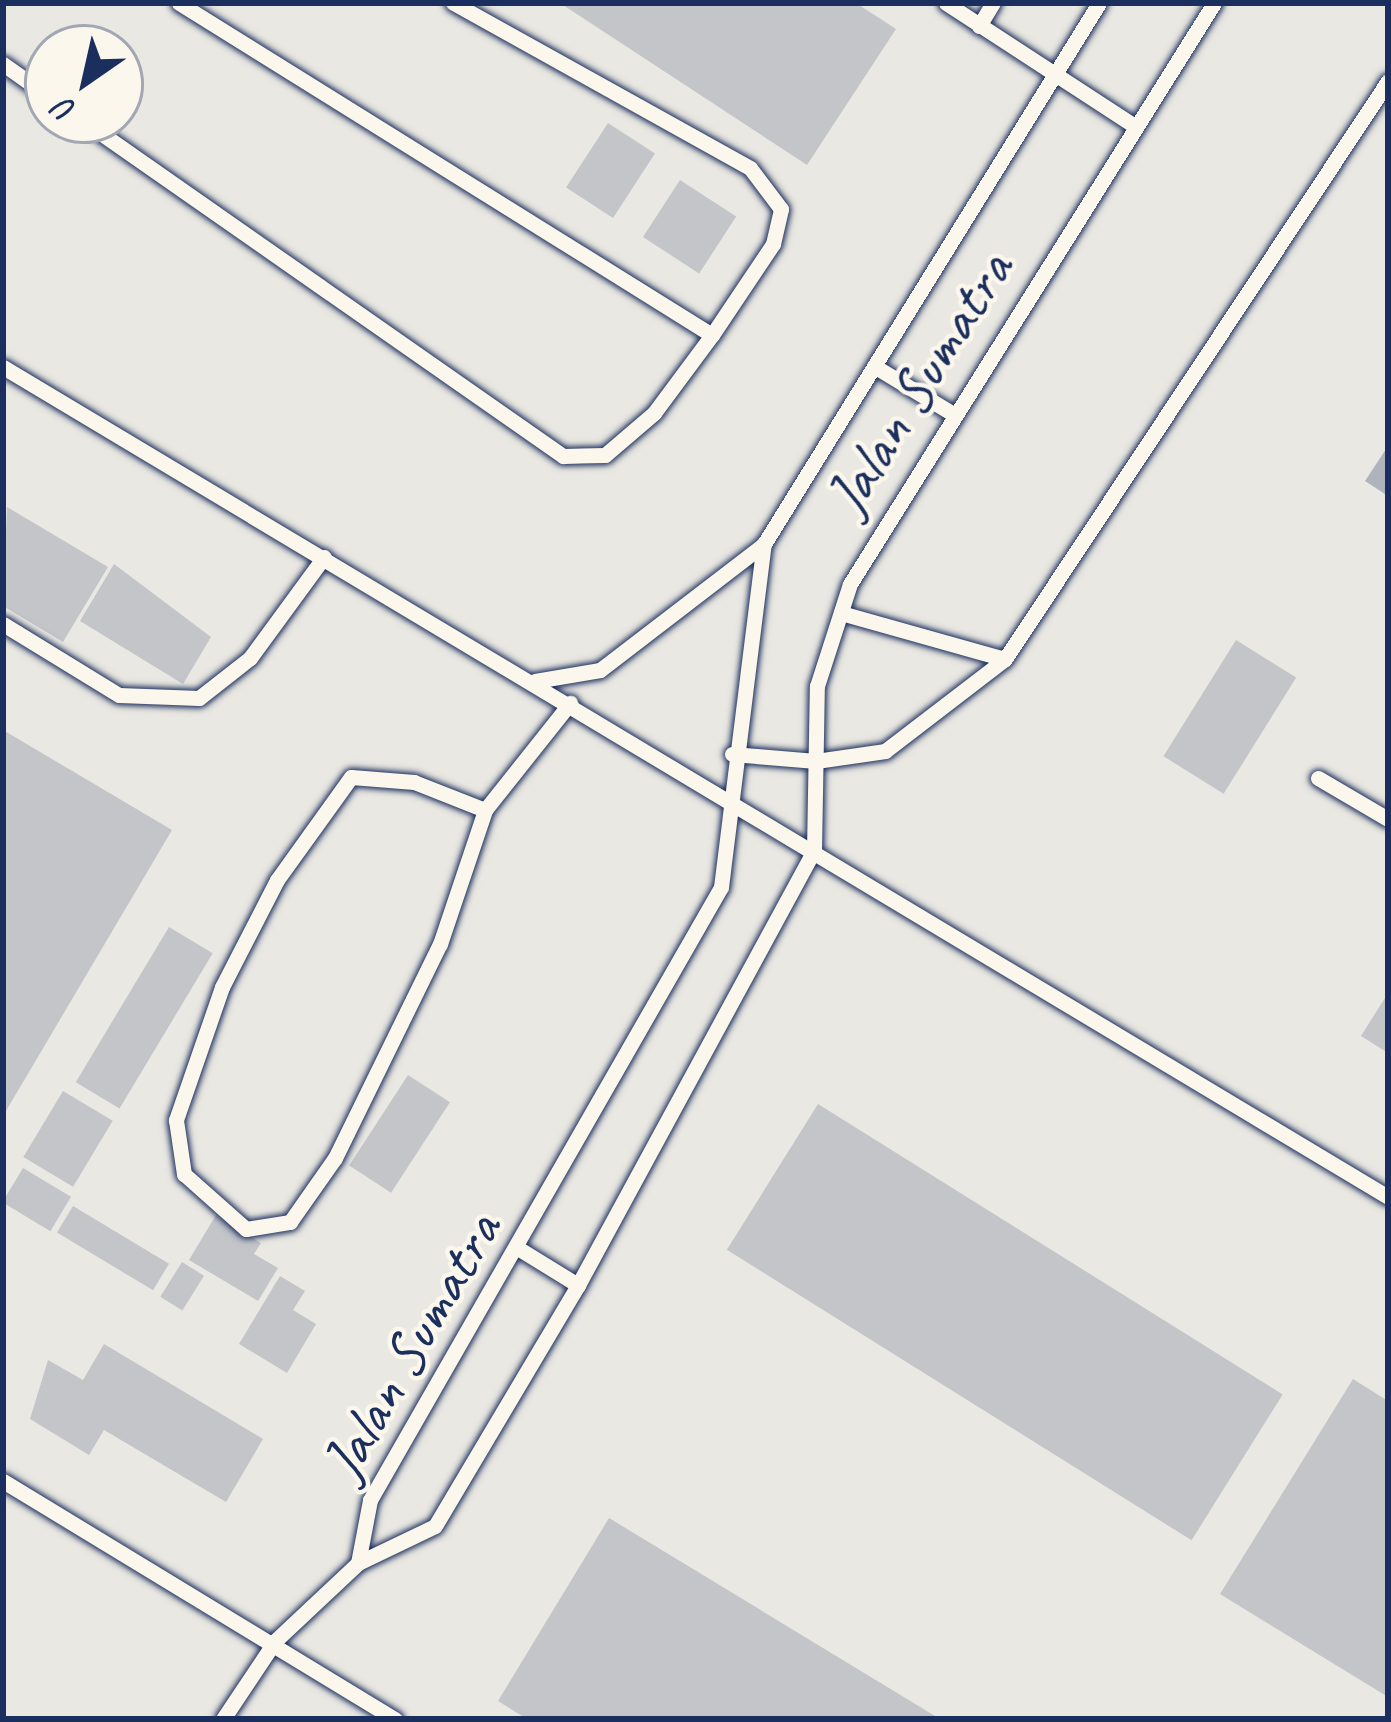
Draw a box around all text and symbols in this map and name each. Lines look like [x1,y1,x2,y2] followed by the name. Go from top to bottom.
[24,24,144,144] north arrow
[47,90,84,133] text: U
[811,239,1027,527] street label: Jalan Sumatra
[306,1201,516,1491] street label: Jalan Sumatra

